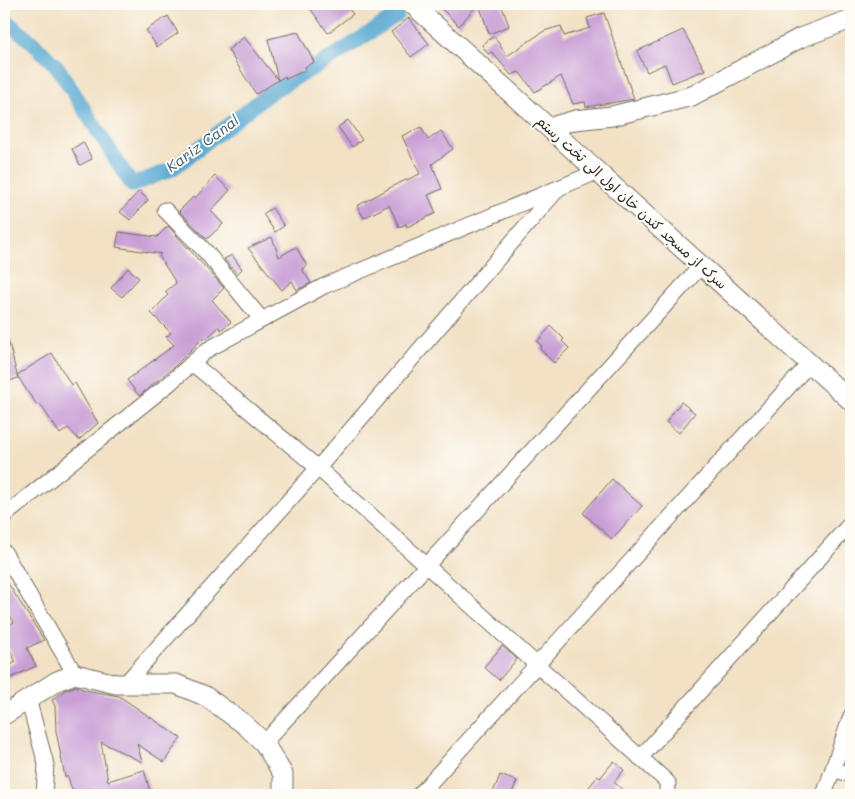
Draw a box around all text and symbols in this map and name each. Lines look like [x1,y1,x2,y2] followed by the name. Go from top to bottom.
[162,110,243,176] water label: Kariz Canal
[531,111,732,295] street label: سرک از مسجد کندن خان اول الی تخت رستم

